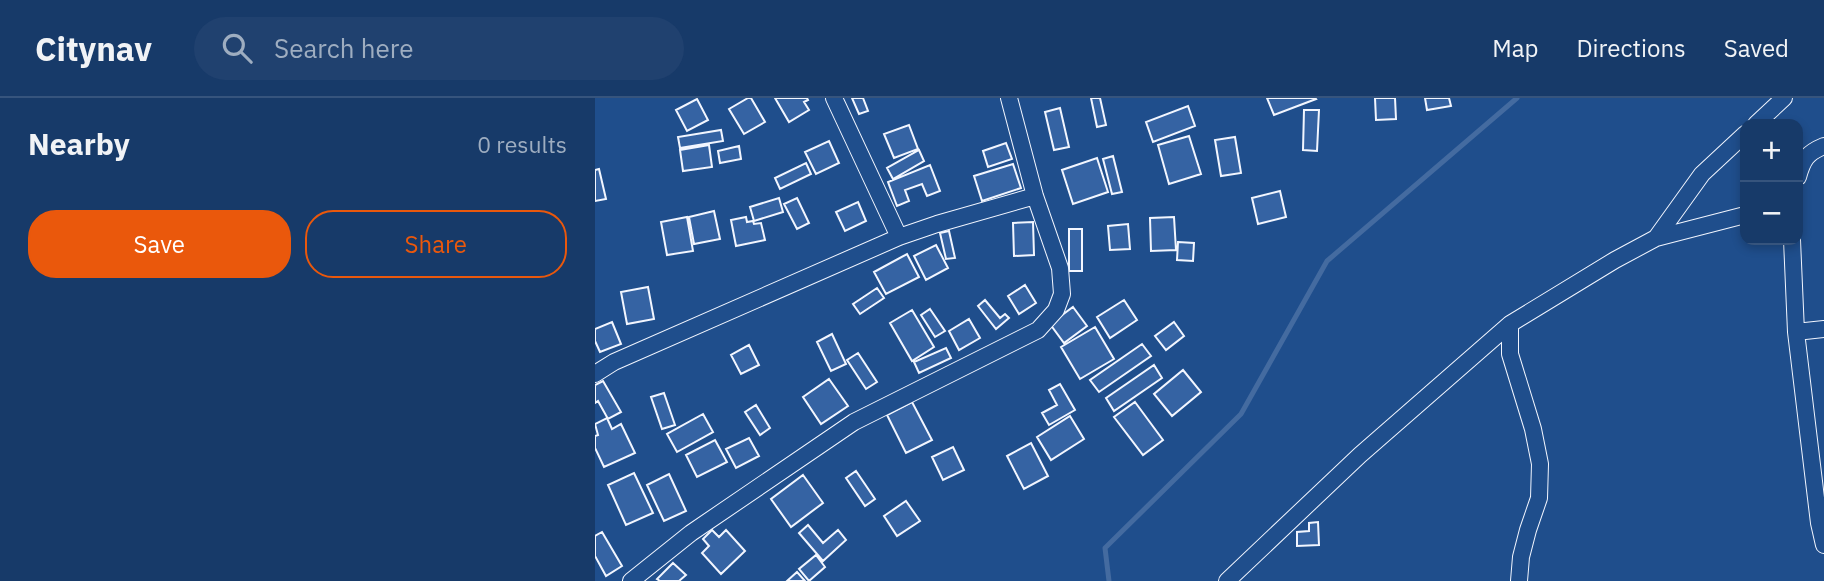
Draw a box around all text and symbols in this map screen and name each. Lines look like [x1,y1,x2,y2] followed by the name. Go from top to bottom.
[194,17,684,80] search box
[35,27,152,70] text: Citynav
[218,29,256,67] icon: search
[274,31,413,65] text: Search here
[1492,32,1538,64] text: Map
[1576,32,1686,64] text: Directions
[1724,32,1789,64] text: Saved
[1740,119,1803,245] map controls
[1740,119,1803,182] button: +
[28,124,130,163] text: Nearby
[477,129,567,159] text: 0 results
[1740,182,1803,245] button: −
[28,210,291,278] button: Save
[305,210,567,278] button: Share

